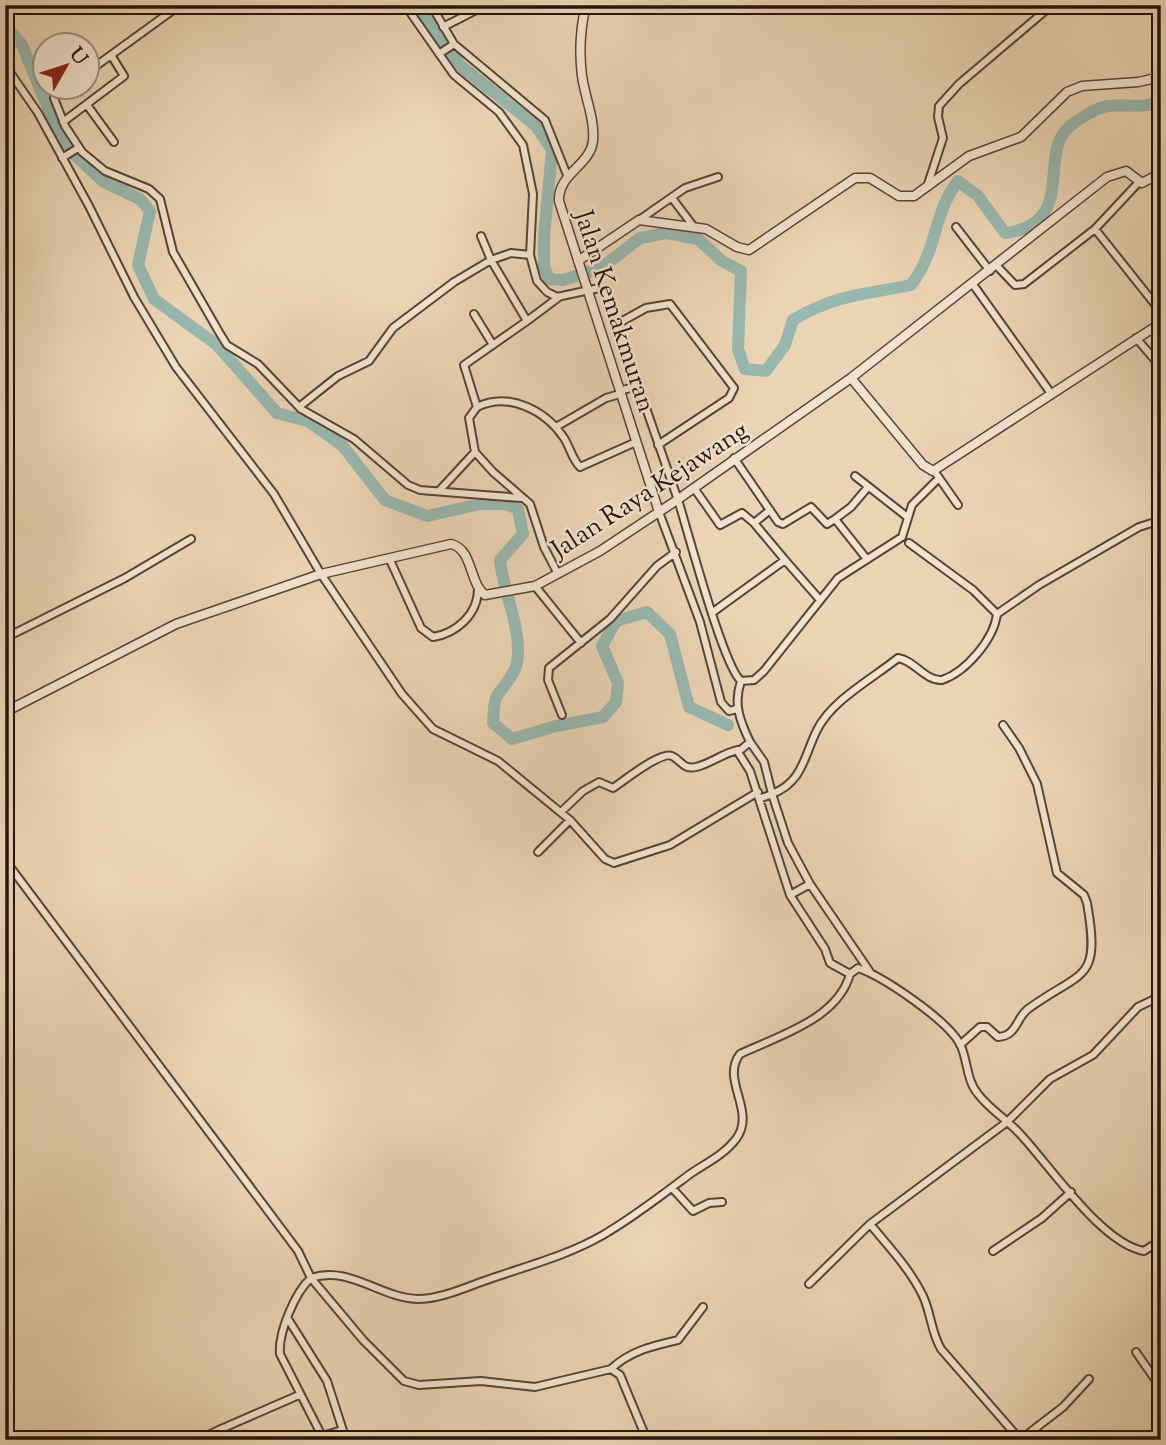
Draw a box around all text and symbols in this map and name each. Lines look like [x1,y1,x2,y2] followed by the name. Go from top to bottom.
[32,32,102,102] north arrow
[62,42,93,72] text: U
[563,204,664,418] street label: Jalan Kemakmuran
[543,413,756,570] street label: Jalan Raya Kejawang

